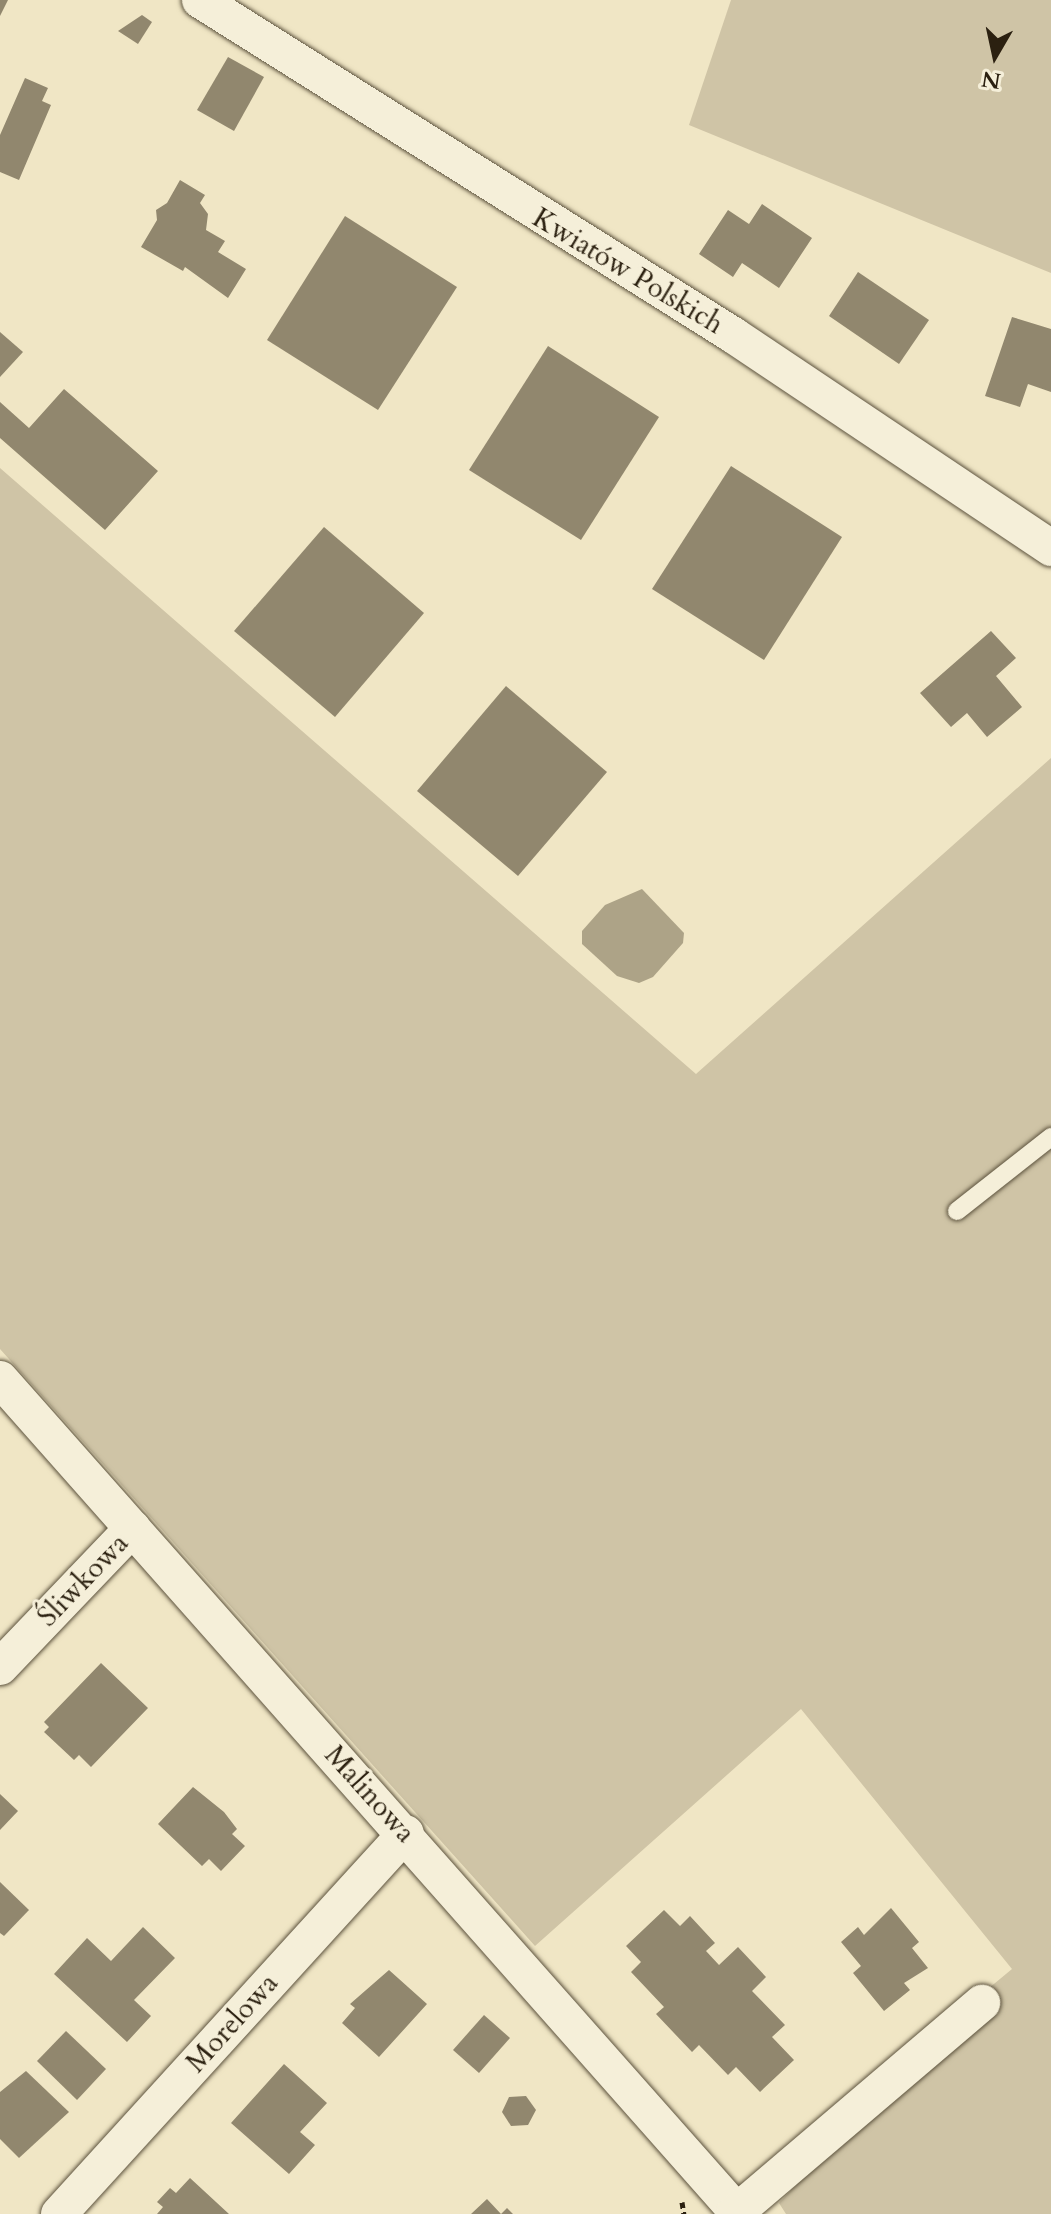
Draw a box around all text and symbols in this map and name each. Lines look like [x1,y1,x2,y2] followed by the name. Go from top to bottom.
[955,16,1035,96] north arrow
[979,63,1003,96] text: N
[527,201,729,341] street label: Kwiatów Polskich
[31,1527,135,1633] street label: Śliwkowa
[318,1739,422,1849] street label: Malinowa
[179,1967,285,2079] street label: Morelowa

